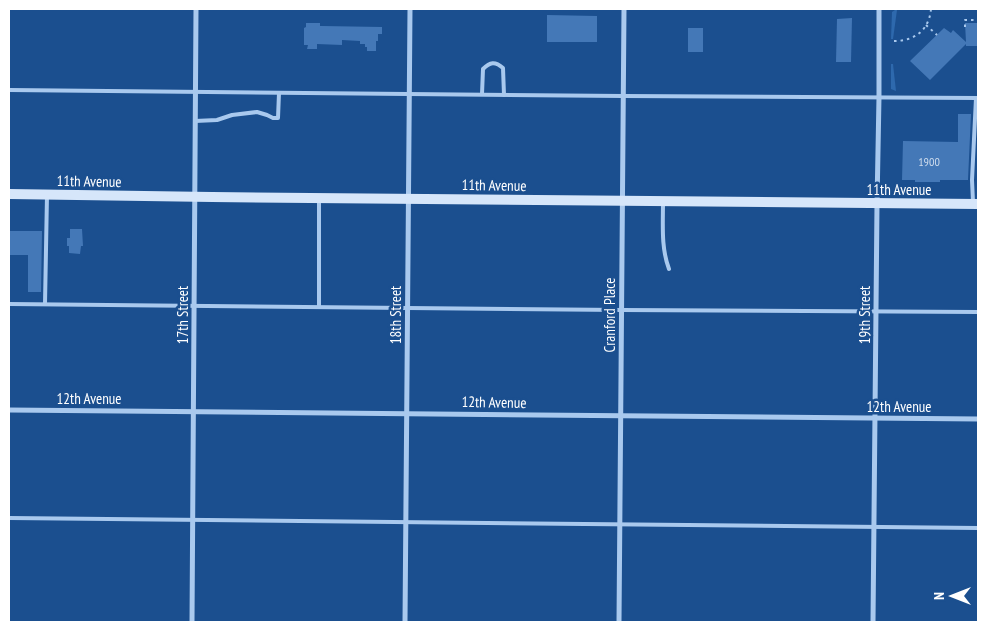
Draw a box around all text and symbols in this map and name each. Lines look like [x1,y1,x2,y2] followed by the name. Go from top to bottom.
[918,154,940,169] house number: 1900
[56,171,122,191] street label: 11th Avenue
[461,175,527,195] street label: 11th Avenue
[867,180,931,199] street label: 11th Avenue
[600,278,619,352] street label: Cranford Place
[173,286,192,344] street label: 17th Street
[386,286,405,344] street label: 18th Street
[855,286,874,344] street label: 19th Street
[57,389,121,408] street label: 12th Avenue
[461,392,527,412] street label: 12th Avenue
[867,397,931,416] street label: 12th Avenue
[927,571,977,621] north arrow
[930,592,948,600] text: N

